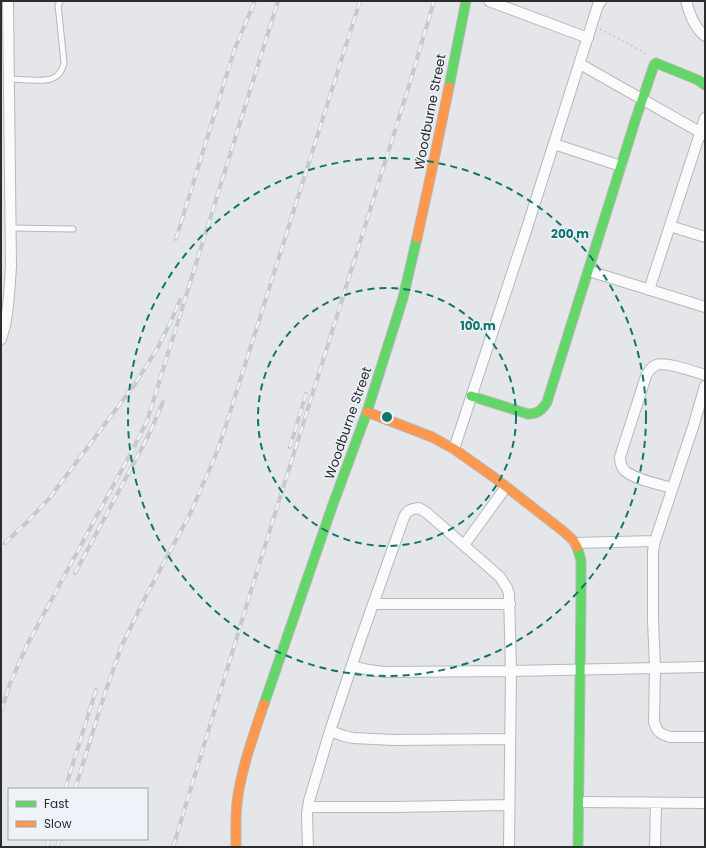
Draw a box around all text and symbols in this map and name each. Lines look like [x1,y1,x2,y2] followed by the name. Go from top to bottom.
[409,52,451,172] street label: Woodburne Street
[551,225,589,242] text: 200 m
[460,317,496,334] text: 100 m
[320,364,376,482] street label: Woodburne Street
[380,410,394,424] centre of rings
[8,788,148,840] legend
[44,795,69,812] text: Fast
[44,815,72,832] text: Slow

